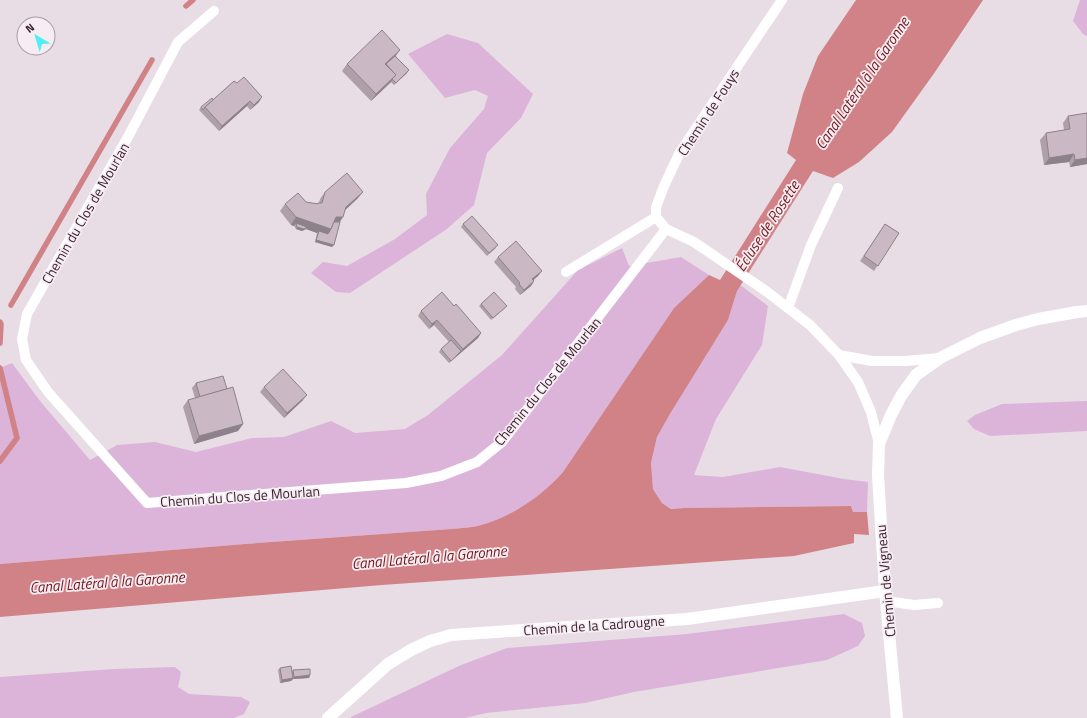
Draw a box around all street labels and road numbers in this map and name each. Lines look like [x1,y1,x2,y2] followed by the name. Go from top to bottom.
[672,64,744,160] street label: Chemin de Fouys
[36,138,134,288] street label: Chemin du Clos de Mourlan
[488,312,606,450] street label: Chemin du Clos de Mourlan
[159,480,321,512] street label: Chemin du Clos de Mourlan
[870,524,900,638] street label: Chemin de Vigneau
[523,610,665,640] street label: Chemin de la Cadrougne

